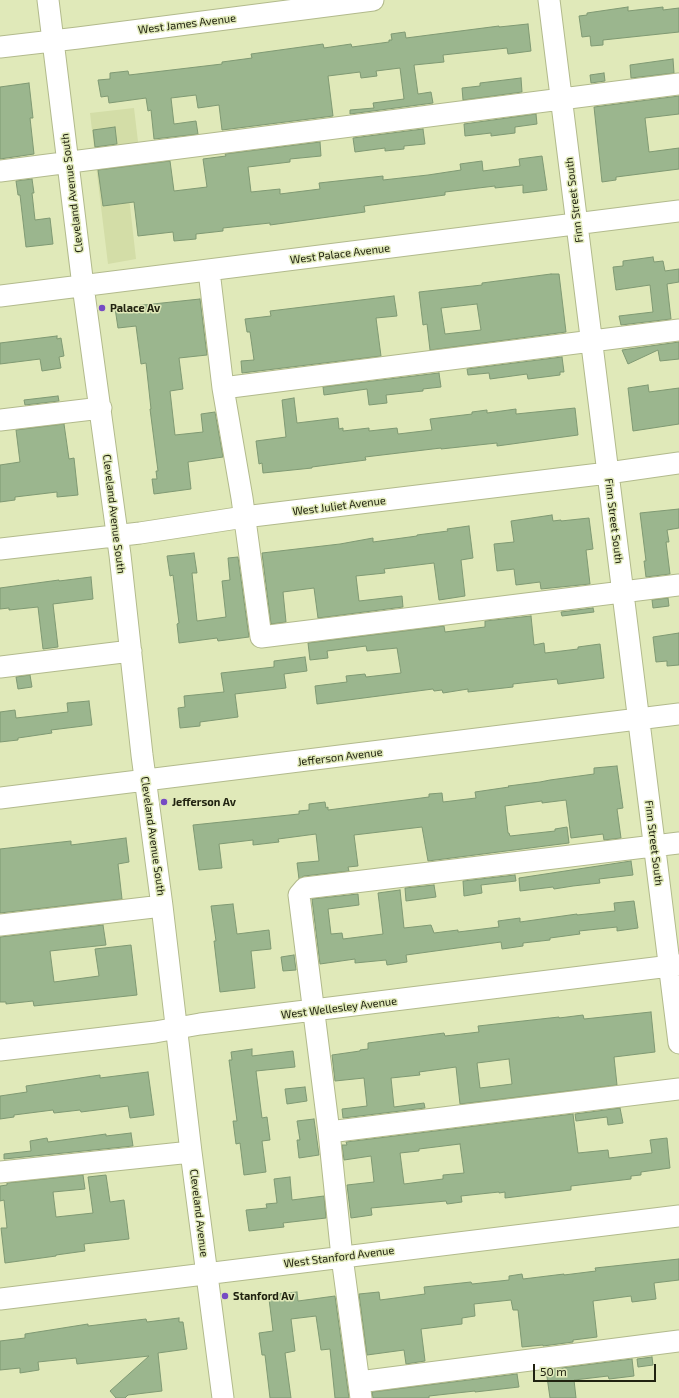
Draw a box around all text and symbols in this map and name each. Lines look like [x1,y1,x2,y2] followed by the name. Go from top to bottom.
[137,11,237,37] street label: West James Avenue
[58,133,86,253] street label: Cleveland Avenue South
[562,156,586,244] street label: Finn Street South
[289,241,391,267] street label: West Palace Avenue
[110,301,160,315] place label: Palace Av
[97,303,107,313] marker: Palace Av
[100,454,128,574] street label: Cleveland Avenue South
[602,477,626,565] street label: Finn Street South
[292,494,386,518] street label: West Juliet Avenue
[297,745,383,769] street label: Jefferson Avenue
[138,776,168,896] street label: Cleveland Avenue South
[172,795,236,809] place label: Jefferson Av
[159,797,169,807] marker: Jefferson Av
[642,799,666,887] street label: Finn Street South
[280,994,398,1022] street label: West Wellesley Avenue
[187,1168,211,1258] street label: Cleveland Avenue
[283,1244,395,1270] street label: West Stanford Avenue
[233,1289,294,1303] place label: Stanford Av
[220,1291,230,1301] marker: Stanford Av
[535,1356,658,1382] scale bar
[540,1364,567,1378] text: 50 m

